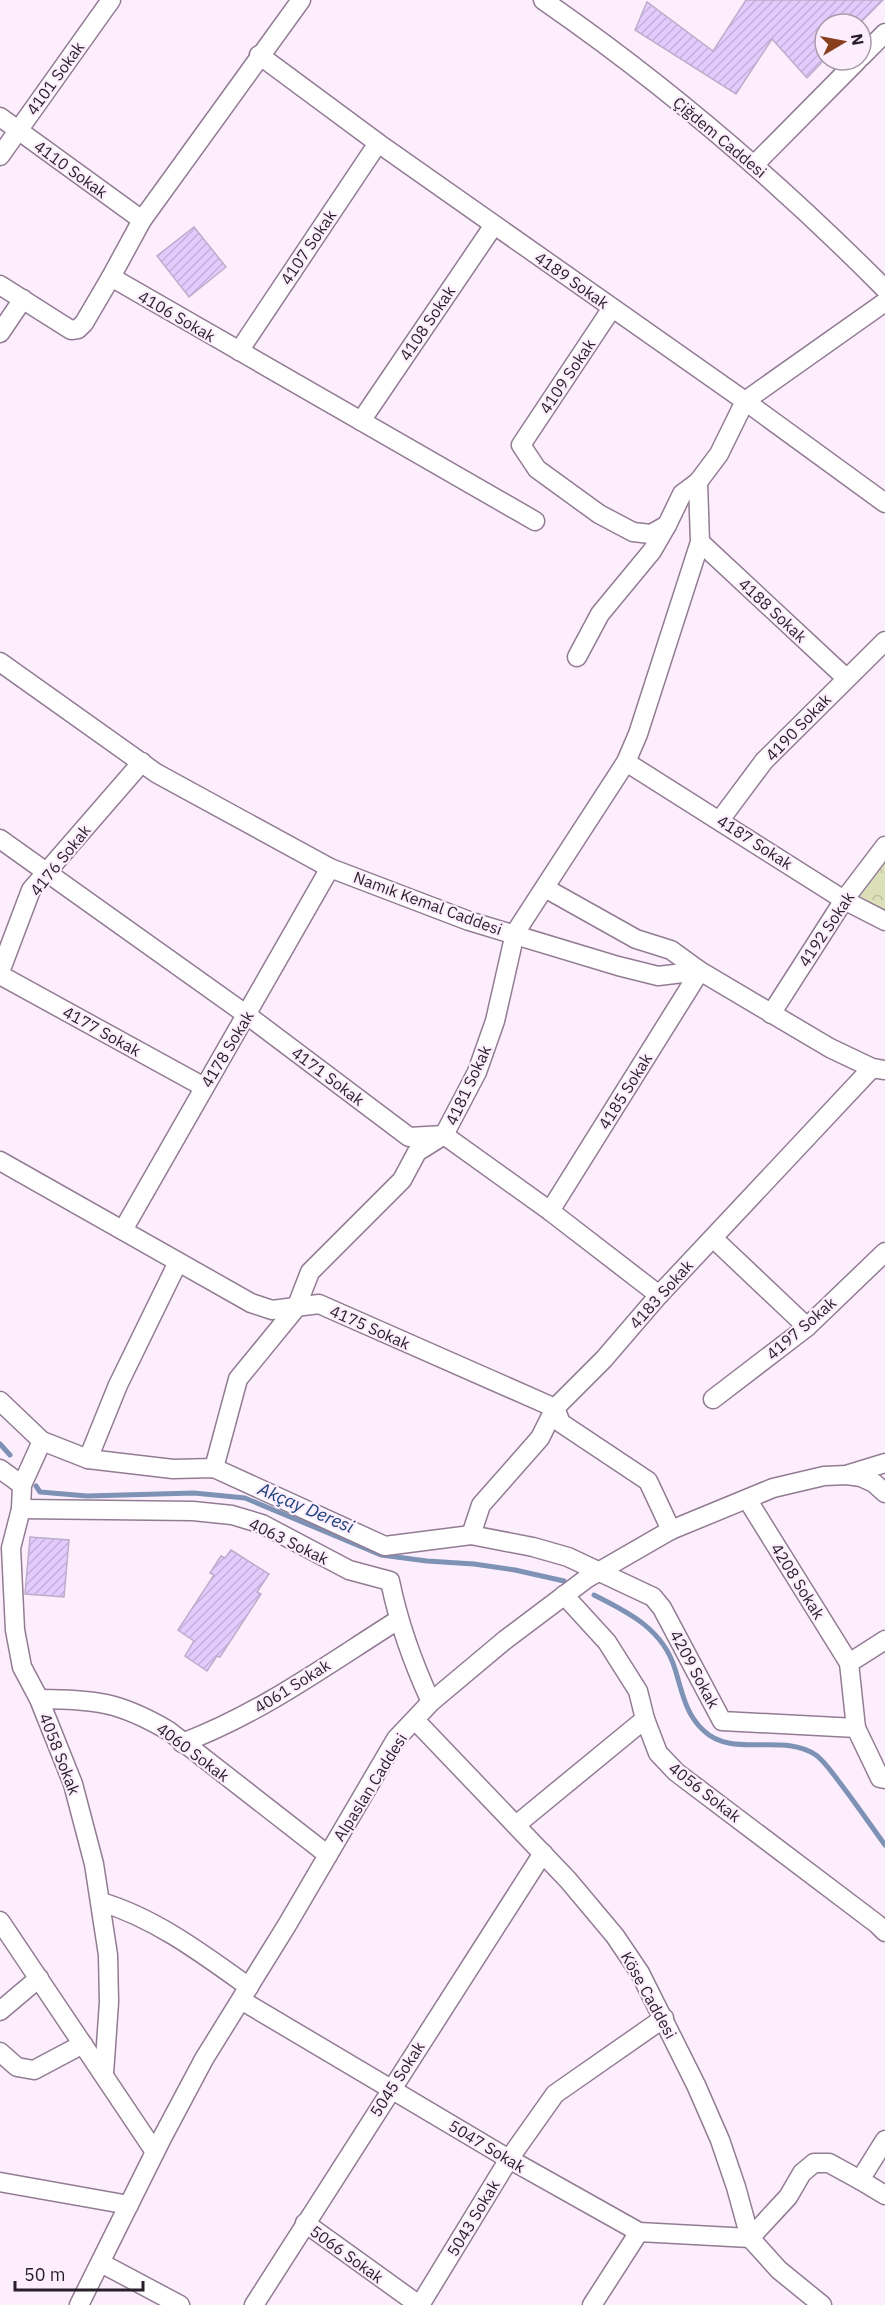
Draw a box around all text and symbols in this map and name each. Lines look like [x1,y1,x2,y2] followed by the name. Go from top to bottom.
[813,12,873,72] north arrow
[847,32,869,47] text: N
[22,37,89,119] street label: 4101 Sokak
[669,92,771,182] street label: Çiğdem Caddesi
[30,136,112,203] street label: 4110 Sokak
[276,205,341,288] street label: 4107 Sokak
[531,247,613,313] street label: 4189 Sokak
[395,281,460,364] street label: 4108 Sokak
[135,286,220,346] street label: 4106 Sokak
[535,334,600,417] street label: 4109 Sokak
[735,573,812,647] street label: 4188 Sokak
[761,689,835,765] street label: 4190 Sokak
[714,810,797,874] street label: 4187 Sokak
[25,820,95,900] street label: 4176 Sokak
[351,867,505,939] street label: Namık Kemal Caddesi
[794,887,859,970] street label: 4192 Sokak
[60,1001,145,1061] street label: 4177 Sokak
[196,1007,258,1091] street label: 4178 Sokak
[441,1041,495,1128] street label: 4181 Sokak
[288,1042,369,1110] street label: 4171 Sokak
[594,1049,657,1133] street label: 4185 Sokak
[625,1255,698,1333] street label: 4183 Sokak
[762,1292,840,1364] street label: 4197 Sokak
[327,1300,414,1354] street label: 4175 Sokak
[254,1477,358,1538] water label: Akçay Deresi
[246,1513,332,1569] street label: 4063 Sokak
[767,1539,830,1623] street label: 4208 Sokak
[666,1626,724,1712] street label: 4209 Sokak
[250,1654,334,1717] street label: 4061 Sokak
[35,1710,85,1798] street label: 4058 Sokak
[153,1718,234,1786] street label: 4060 Sokak
[329,1729,411,1845] street label: Alpaslan Caddesi
[665,1758,745,1827] street label: 4056 Sokak
[617,1948,681,2042] street label: Köse Caddesi
[365,2037,429,2120] street label: 5045 Sokak
[445,2115,529,2177] street label: 5047 Sokak
[442,2176,504,2260] street label: 5043 Sokak
[306,2221,388,2288] street label: 5066 Sokak
[15,2254,142,2292] scale bar
[24,2263,66,2286] text: 50 m

